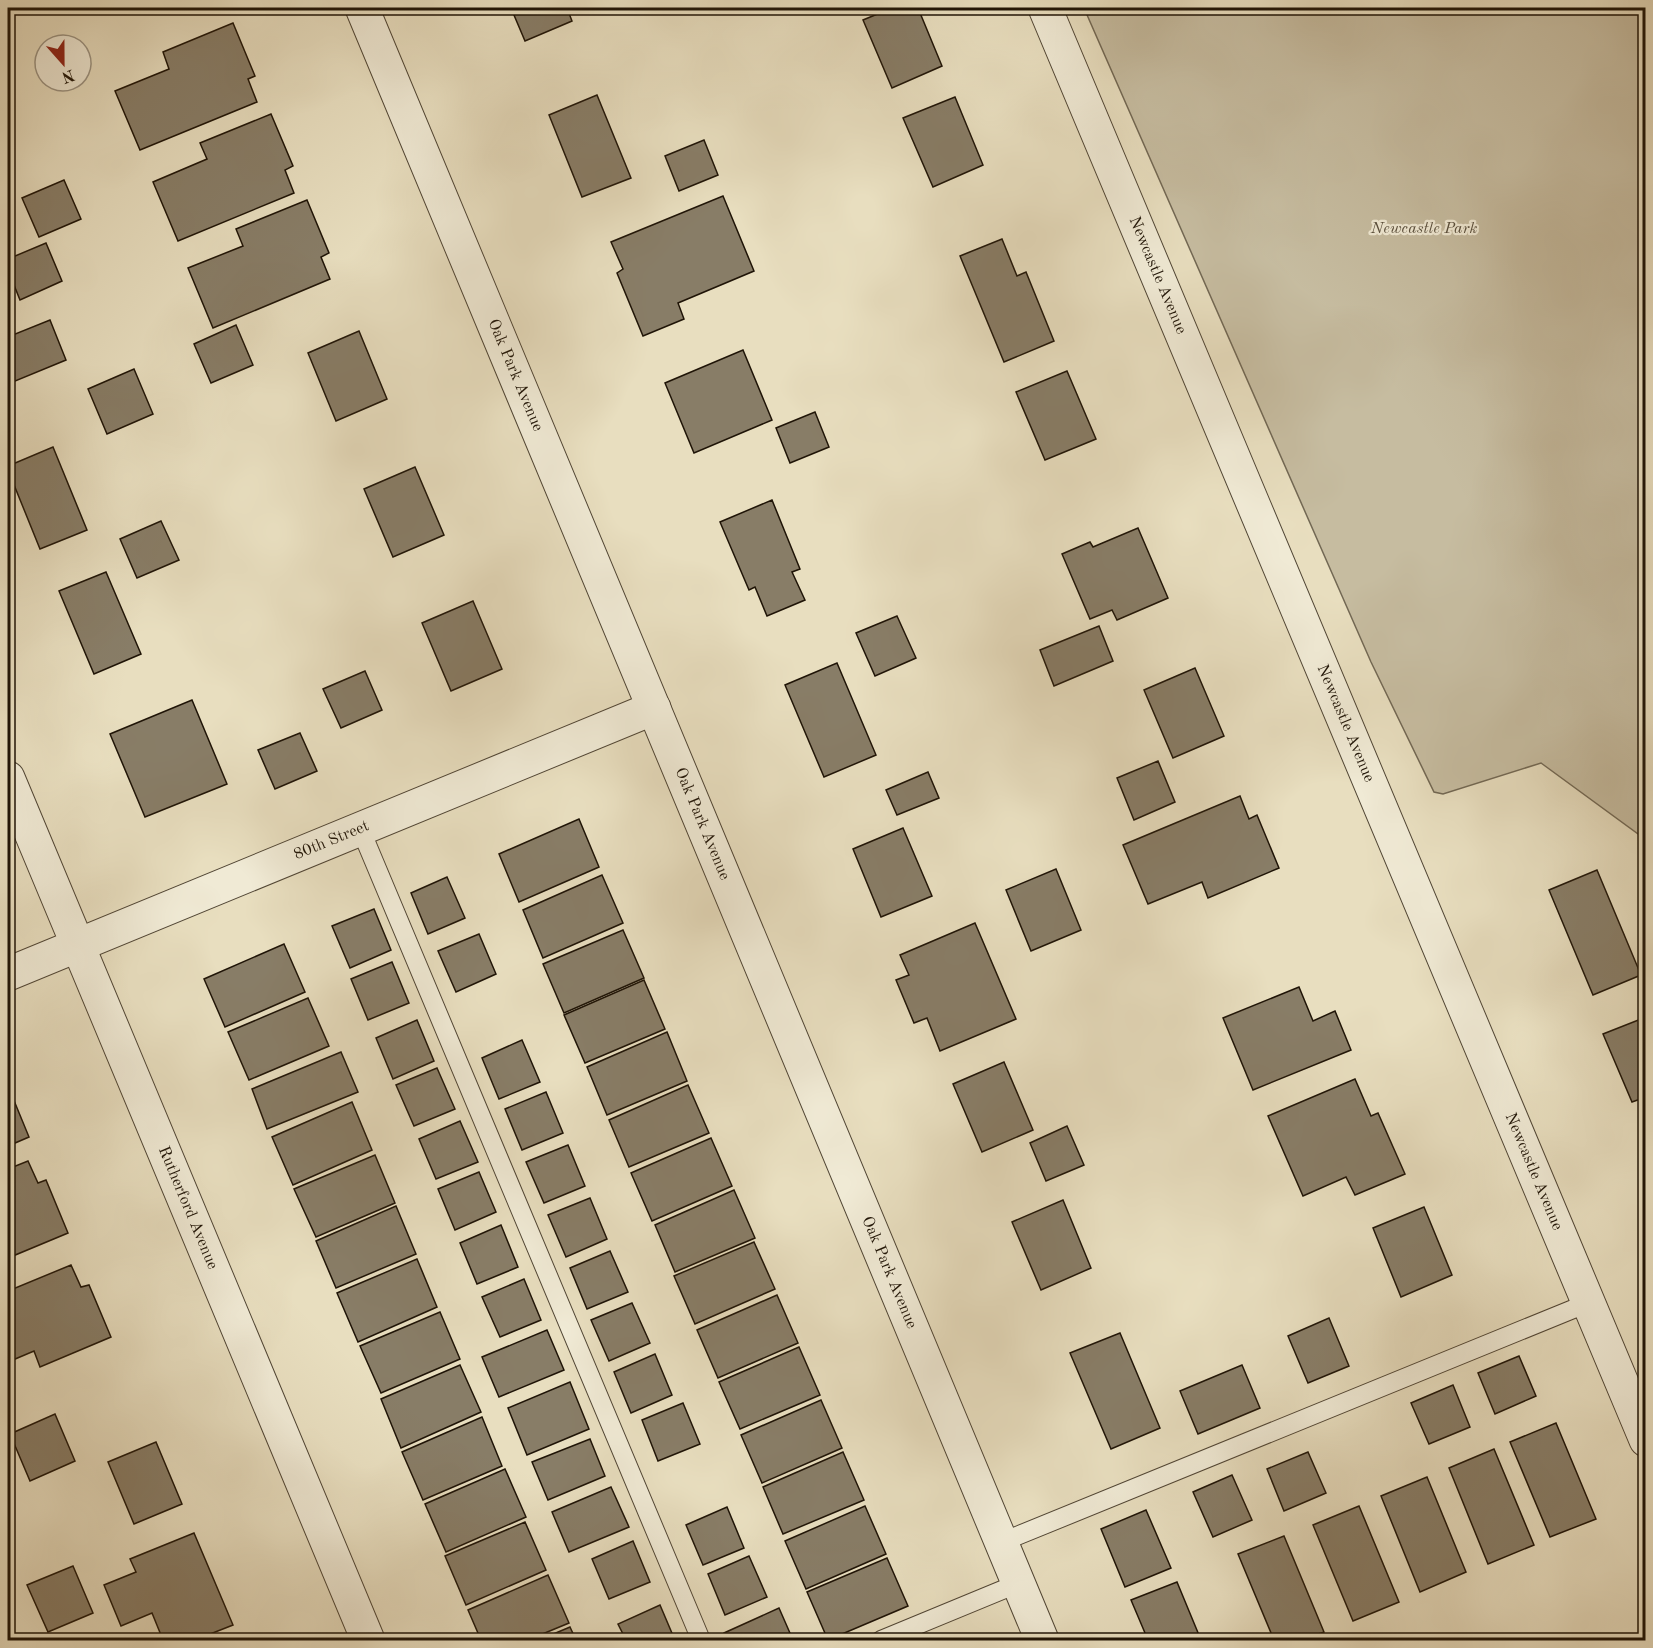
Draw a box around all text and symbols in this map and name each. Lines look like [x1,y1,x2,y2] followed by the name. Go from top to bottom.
[33,33,93,93] north arrow
[58,65,76,85] text: N
[1125,214,1189,337] street label: Newcastle Avenue
[1370,221,1477,237] park label: Newcastle Park
[485,317,546,434] street label: Oak Park Avenue
[1314,662,1377,785] street label: Newcastle Avenue
[671,765,733,883] street label: Oak Park Avenue
[292,818,372,863] street label: 80th Street
[1502,1111,1565,1233] street label: Newcastle Avenue
[155,1144,220,1272] street label: Rutherford Avenue
[858,1214,919,1331] street label: Oak Park Avenue

